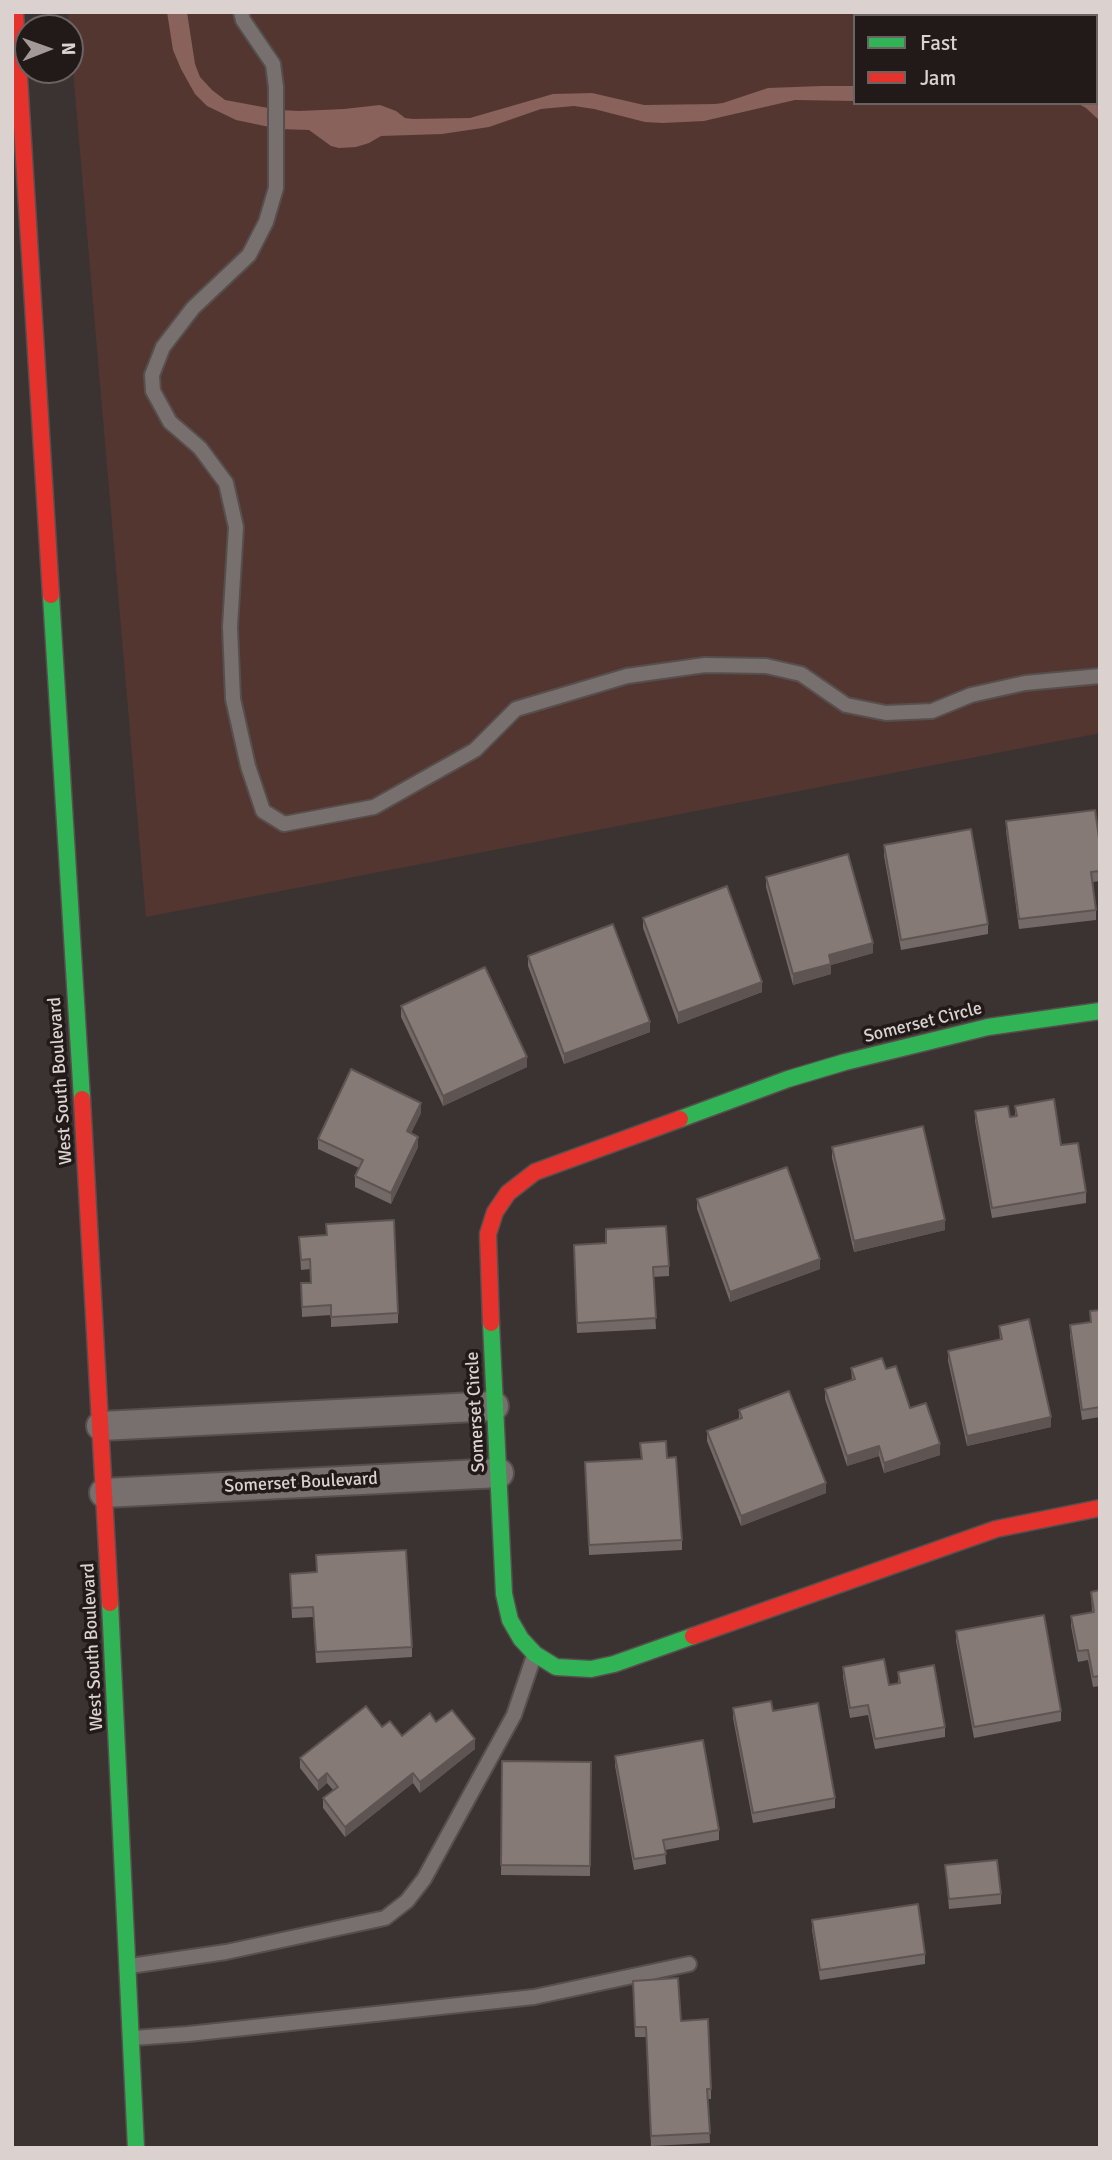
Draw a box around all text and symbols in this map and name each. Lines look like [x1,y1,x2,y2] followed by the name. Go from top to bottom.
[14,14,84,84] north arrow
[853,14,1098,105] legend
[920,30,957,56] text: Fast
[56,42,80,55] text: N
[920,65,956,91] text: Jam
[44,996,78,1166] street label: West South Boulevard
[862,998,984,1048] street label: Somerset Circle
[462,1351,490,1473] street label: Somerset Circle
[224,1468,378,1498] street label: Somerset Boulevard
[78,1562,108,1732] street label: West South Boulevard

